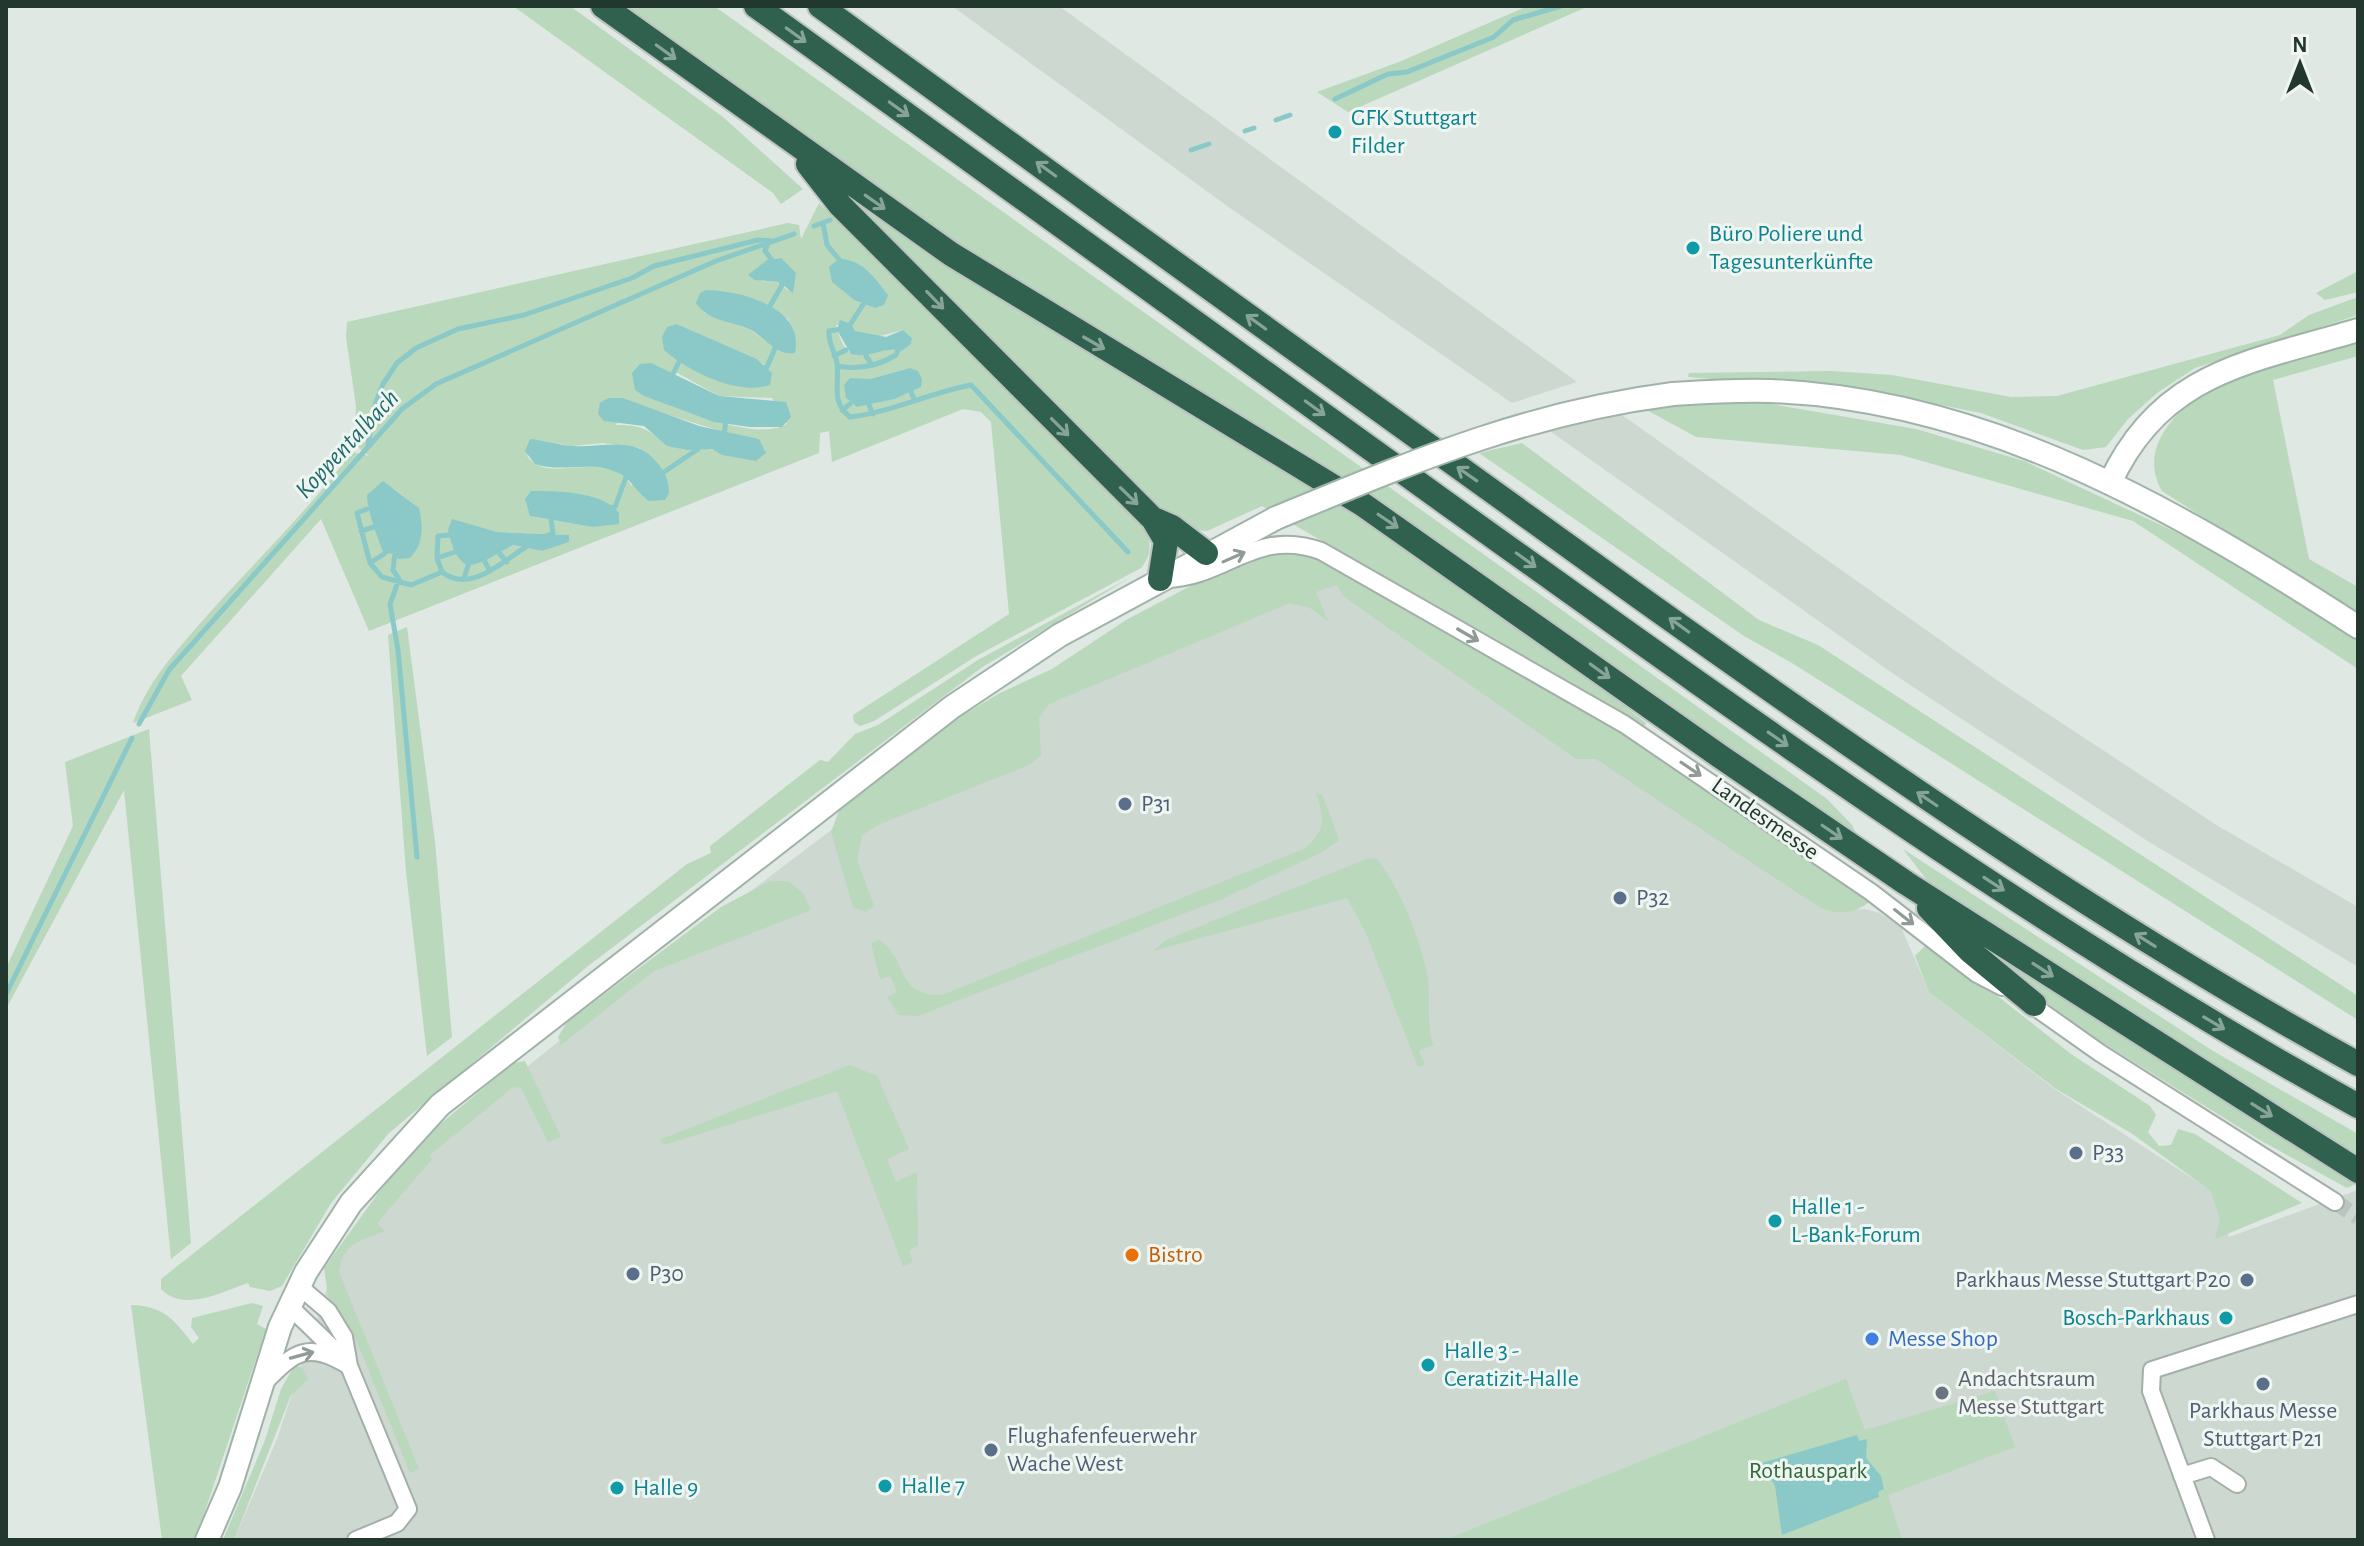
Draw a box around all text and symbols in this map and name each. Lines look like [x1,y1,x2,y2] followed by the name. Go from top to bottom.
[2260,24,2340,104] north arrow
[785,27,807,43] one-way arrow
[2292,34,2308,56] text: N
[654,43,676,60] one-way arrow
[888,101,910,117] one-way arrow
[1351,106,1477,158] place label: GFK Stuttgart Filder
[1326,123,1344,141] marker: GFK Stuttgart Filder
[1035,161,1057,178] one-way arrow
[863,194,885,210] one-way arrow
[1709,222,1873,274] place label: Büro Poliere und Tagesunterkünfte
[1684,239,1702,257] marker: Büro Poliere und Tagesunterkünfte
[925,290,944,309] one-way arrow
[1246,314,1268,330] one-way arrow
[1081,336,1105,351] one-way arrow
[290,385,404,503] water label: Koppentalbach
[1304,400,1325,417] one-way arrow
[1050,417,1069,437] one-way arrow
[1456,466,1478,482] one-way arrow
[1119,486,1138,505] one-way arrow
[1376,513,1398,529] one-way arrow
[1221,549,1245,564] one-way arrow
[1514,552,1536,569] one-way arrow
[1668,617,1690,633] one-way arrow
[1455,628,1479,643] one-way arrow
[1589,663,1611,679] one-way arrow
[1767,731,1789,747] one-way arrow
[1679,760,1701,777] one-way arrow
[1707,773,1823,865] street label: Landesmesse
[1917,791,1939,807] one-way arrow
[1141,792,1172,816] place label: P31
[1116,795,1134,813] marker: P31
[1820,824,1843,840] one-way arrow
[1982,876,2005,892] one-way arrow
[1636,886,1669,910] place label: P32
[1611,889,1629,907] marker: P32
[1893,909,1914,926] one-way arrow
[2135,932,2157,949] one-way arrow
[2031,962,2053,979] one-way arrow
[2202,1015,2225,1031] one-way arrow
[2250,1103,2273,1119] one-way arrow
[2092,1141,2124,1165] place label: P33
[2067,1144,2085,1162] marker: P33
[1791,1195,1921,1247] place label: Halle 1 - L-Bank-Forum
[1766,1212,1784,1230] marker: Halle 1 - L-Bank-Forum
[1148,1243,1203,1267] place label: Bistro
[1123,1246,1141,1264] marker: Bistro
[649,1262,684,1286] place label: P30
[624,1265,642,1283] marker: P30
[1955,1268,2231,1292] place label: Parkhaus Messe Stuttgart P20
[2238,1271,2256,1289] marker: Parkhaus Messe Stuttgart P20
[2062,1306,2210,1330] place label: Bosch-Parkhaus
[2217,1309,2235,1327] marker: Bosch-Parkhaus
[1888,1327,1998,1351] place label: Messe Shop
[1863,1330,1881,1348] marker: Messe Shop
[1444,1339,1579,1391] place label: Halle 3 - Ceratizit-Halle
[289,1346,315,1361] one-way arrow
[1419,1356,1437,1374] marker: Halle 3 - Ceratizit-Halle
[1958,1367,2104,1419] place label: Andachtsraum Messe Stuttgart
[2254,1375,2272,1393] marker: Parkhaus Messe Stuttgart P21
[1933,1384,1951,1402] marker: Andachtsraum Messe Stuttgart
[2189,1399,2337,1451] place label: Parkhaus Messe Stuttgart P21
[1007,1424,1197,1476] place label: Flughafenfeuerwehr Wache West
[982,1441,1000,1459] marker: Flughafenfeuerwehr Wache West
[1749,1459,1867,1483] park label: Rothauspark
[901,1474,965,1498] place label: Halle 7
[633,1476,698,1500] place label: Halle 9
[876,1477,894,1495] marker: Halle 7
[608,1479,626,1497] marker: Halle 9

